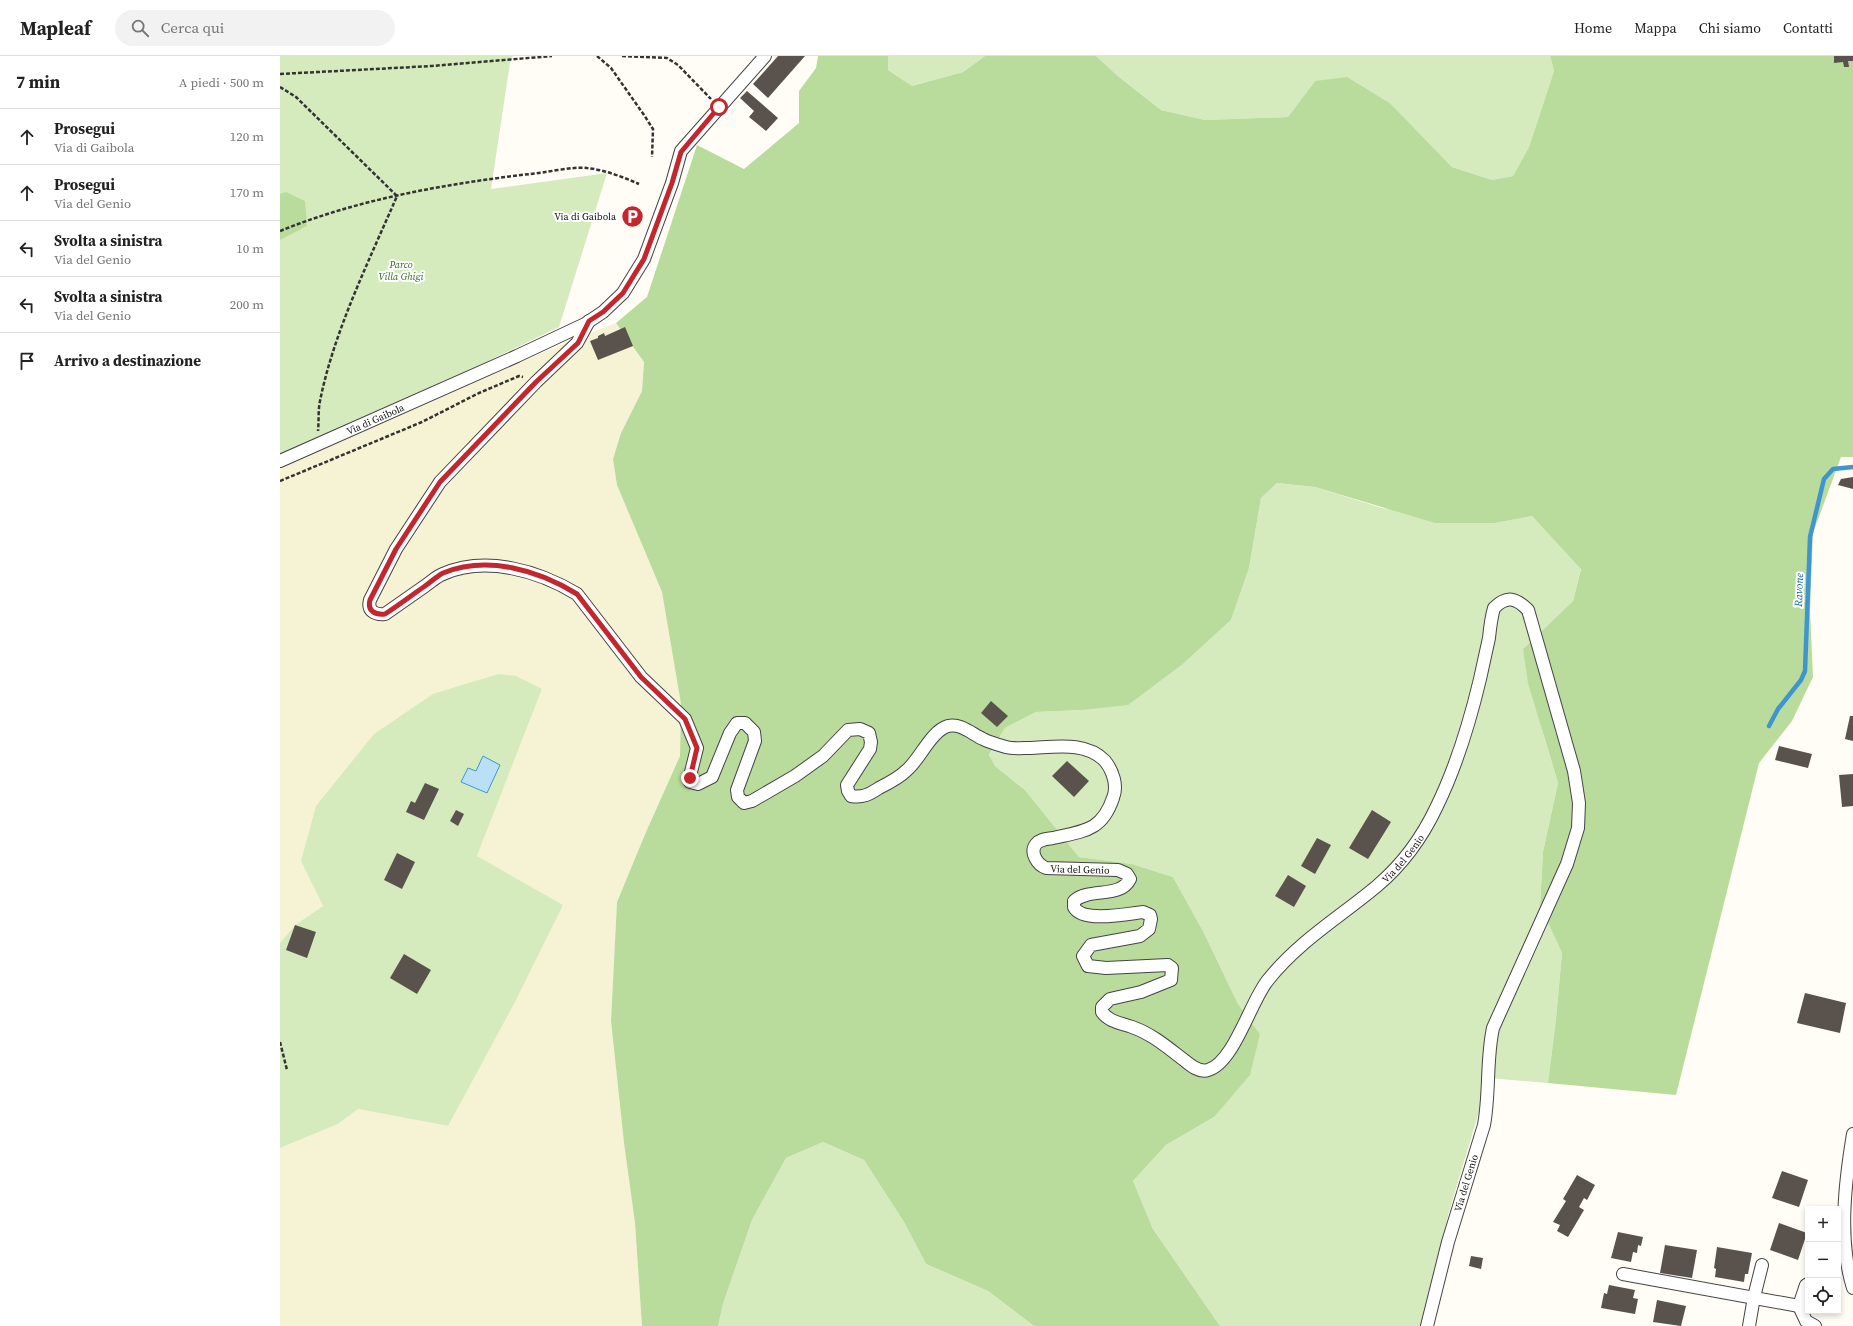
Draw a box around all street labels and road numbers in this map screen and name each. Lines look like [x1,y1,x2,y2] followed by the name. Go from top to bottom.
[344,400,407,437] street label: Via di Gaibola
[1379,831,1427,885] street label: Via del Genio
[1050,862,1110,876] street label: Via del Genio
[1451,1152,1481,1213] street label: Via del Genio

